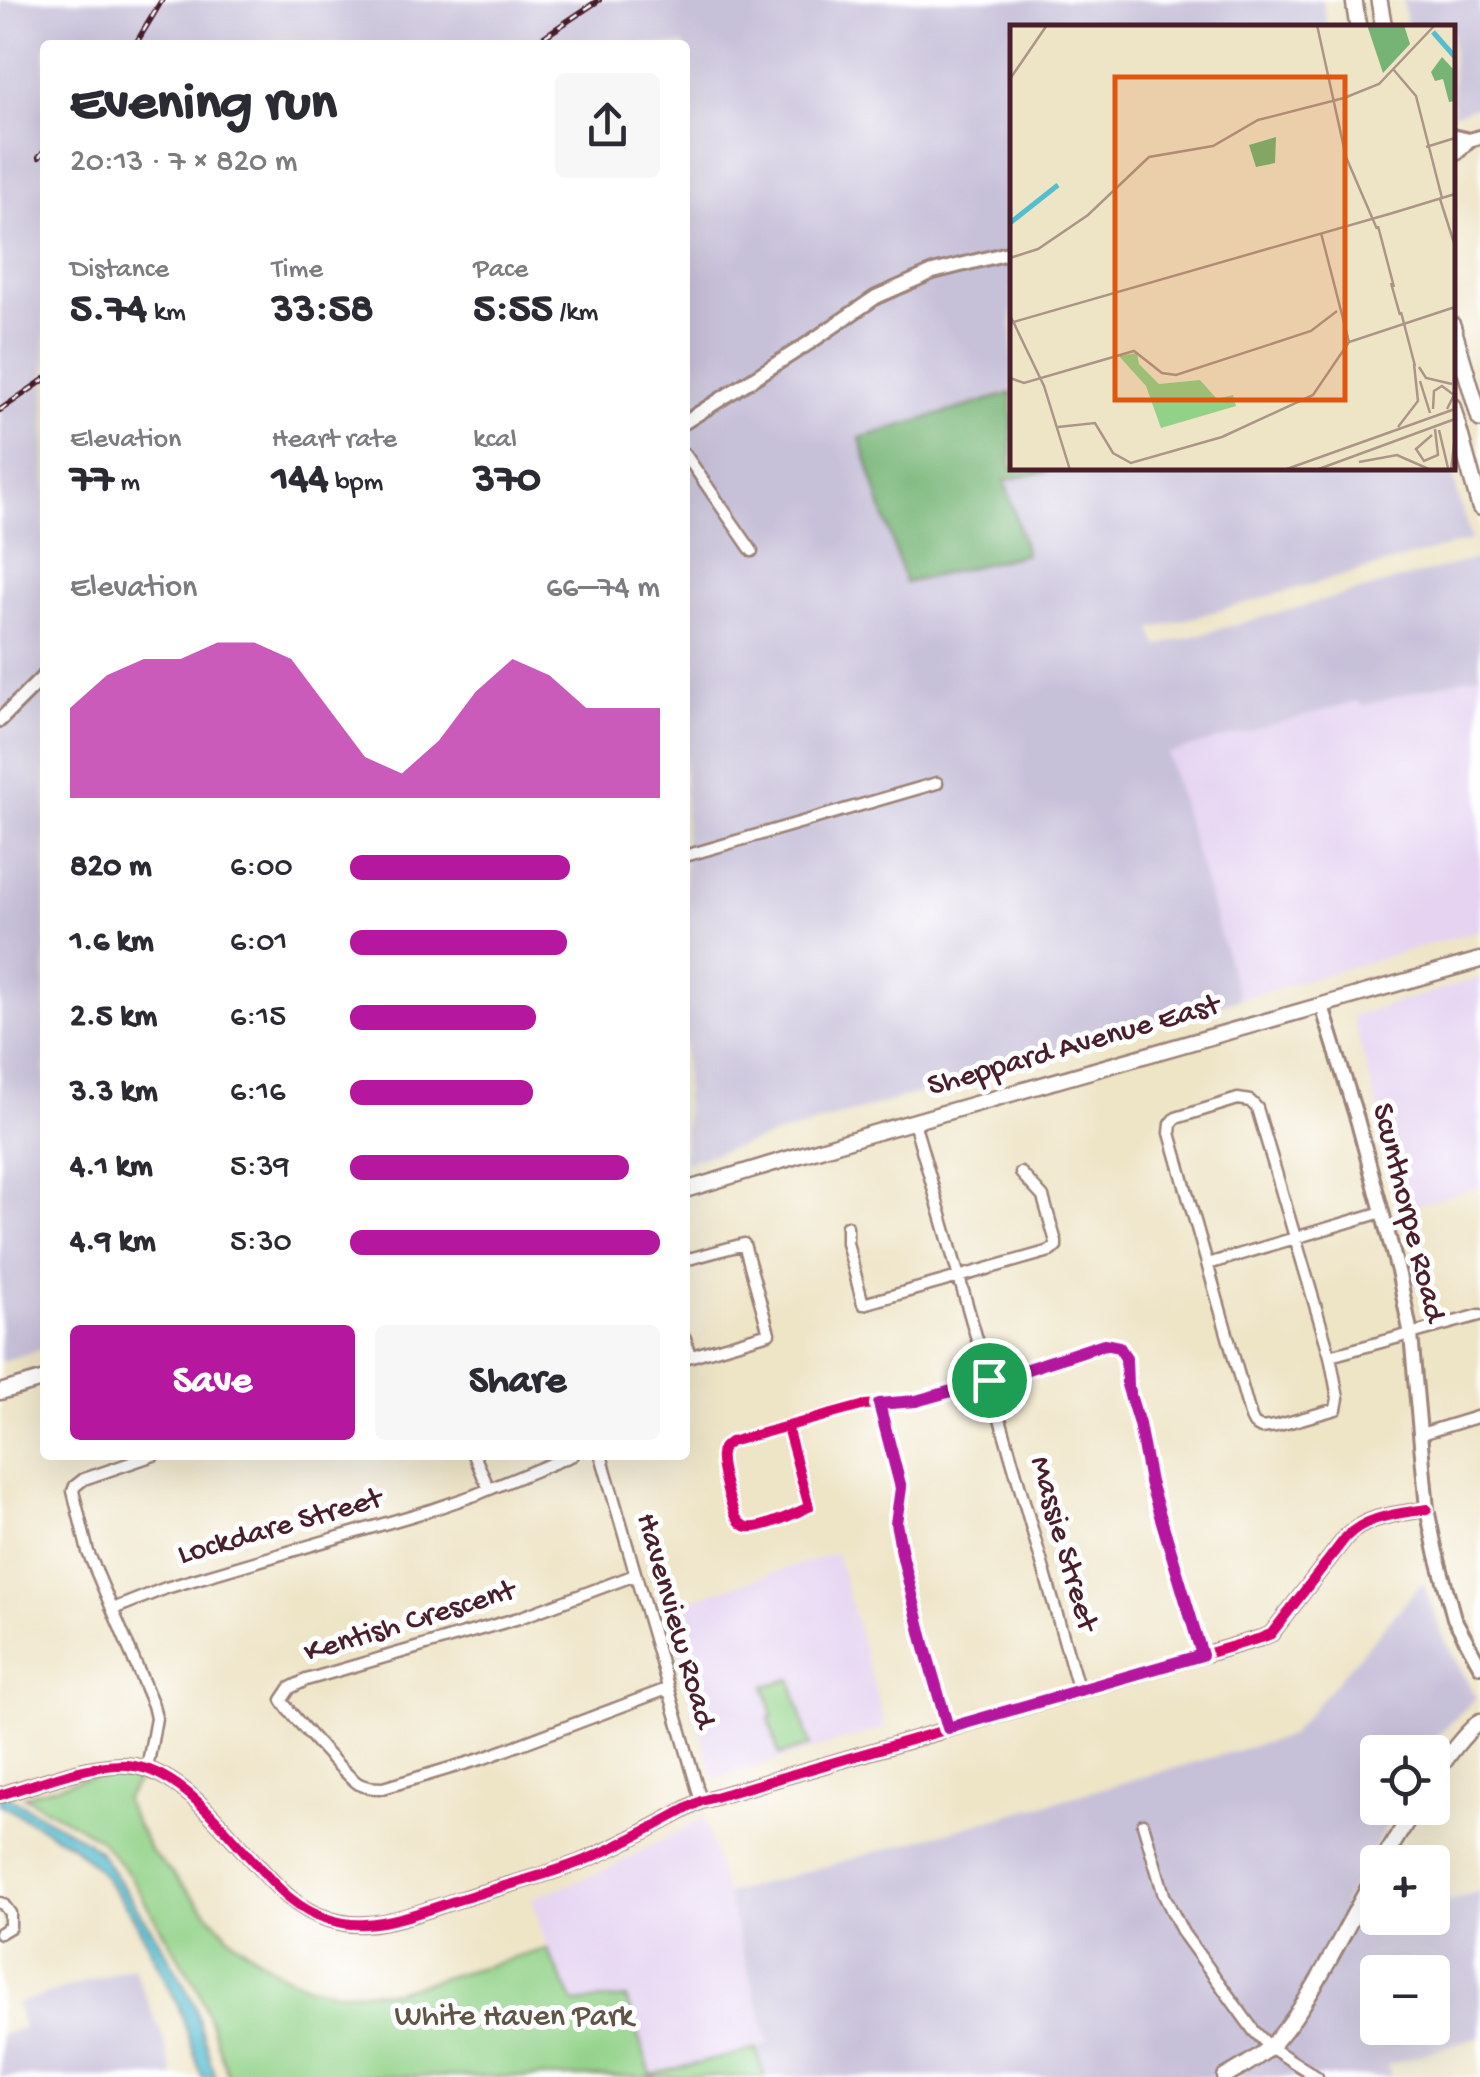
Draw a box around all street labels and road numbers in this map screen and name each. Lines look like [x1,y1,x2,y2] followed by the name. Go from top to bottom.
[924,986,1227,1107] street label: Sheppard Avenue East
[1361,1100,1453,1328] street label: Scunthorpe Road
[1019,1452,1106,1639] street label: Massie Street
[173,1480,389,1575] street label: Lockdare Street
[625,1509,723,1735] street label: Havenview Road
[300,1572,523,1673] street label: Kentish Crescent

